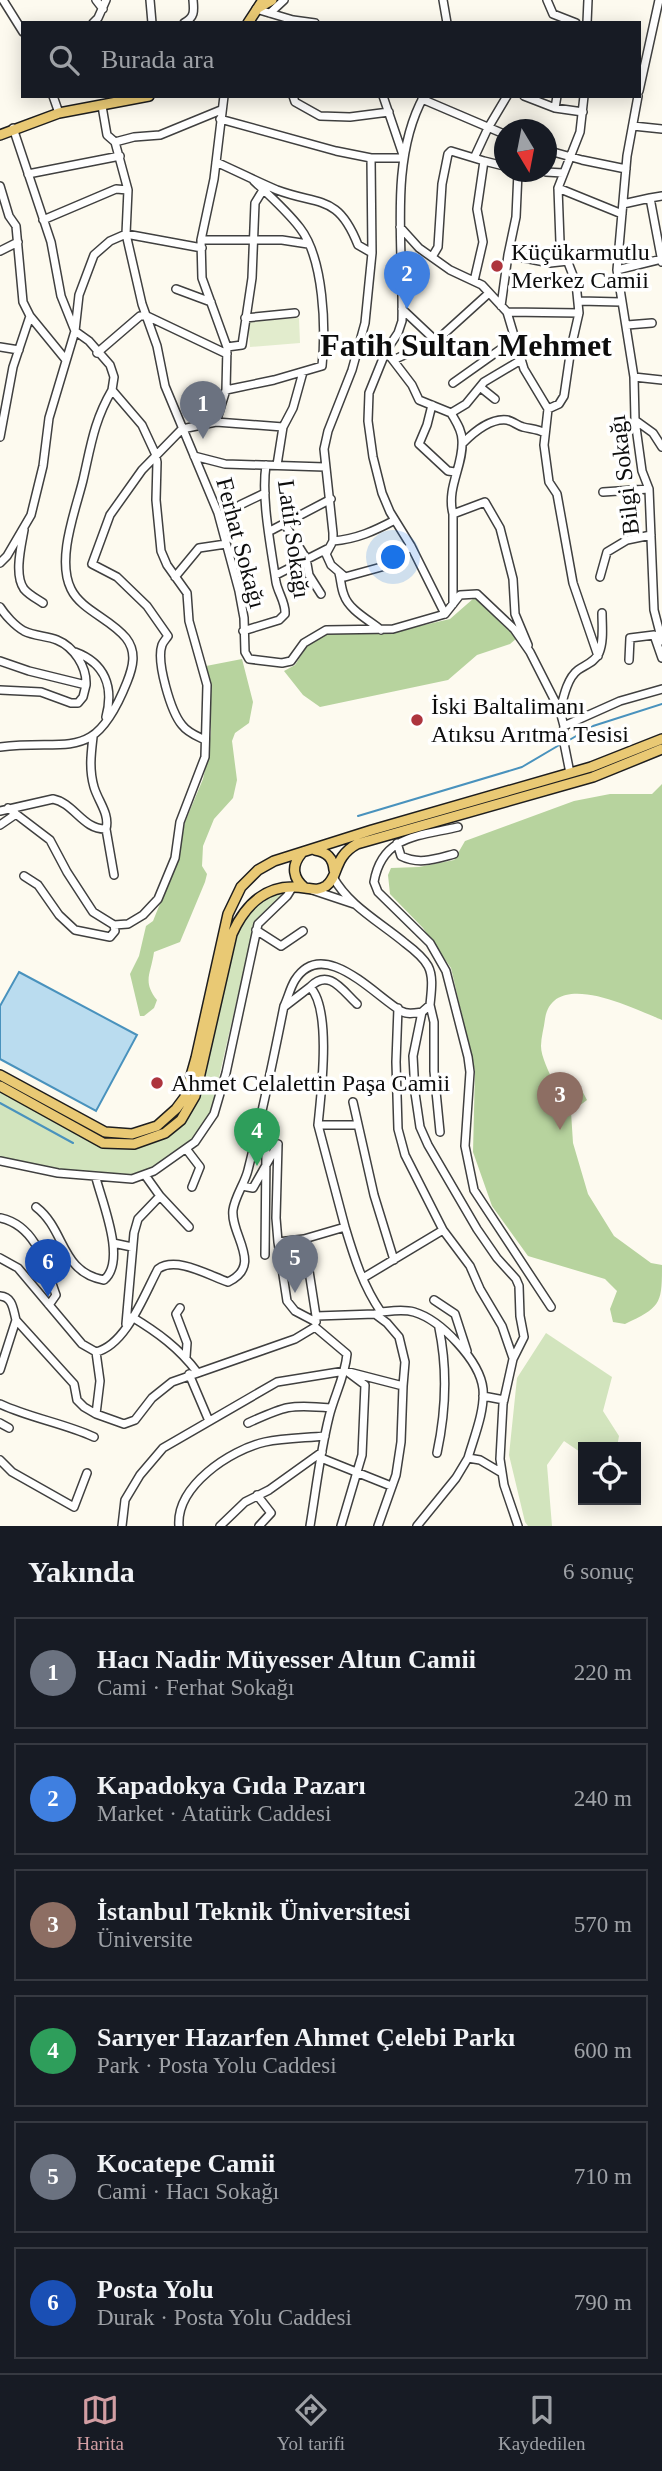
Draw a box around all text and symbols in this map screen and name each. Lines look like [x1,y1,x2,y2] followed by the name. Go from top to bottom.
[21,21,641,98] search box
[45,41,83,79] icon: search
[101,45,214,74] text: Burada ara
[494,119,557,182] north arrow
[511,239,650,293] place label: Küçükarmutlu Merkez Camii
[384,251,430,309] pin: 2
[489,258,505,274] marker: Küçükarmutlu Merkez Camii
[320,327,612,363] district label: Fatih Sultan Mehmet
[180,381,226,439] pin: 1
[604,413,644,536] street label: Bilgi Sokağı
[211,475,271,611] street label: Ferhat Sokağı
[273,478,315,600] street label: Latif Sokağı
[376,540,410,574] your location
[431,693,629,747] place label: İski Baltalimanı Atıksu Arıtma Tesisi
[409,712,425,728] marker: İski Baltalimanı Atıksu Arıtma Tesisi
[171,1070,451,1096] place label: Ahmet Celalettin Paşa Camii
[537,1072,583,1130] pin: 3
[149,1075,165,1091] marker: Ahmet Celalettin Paşa Camii
[234,1108,280,1166] pin: 4
[272,1235,318,1293] pin: 5
[25,1239,71,1297] pin: 6
[578,1442,641,1505] map controls
[578,1442,641,1505] button: locate
[28,1555,135,1588] text: Yakında
[563,1559,634,1584] text: 6 sonuç
[97,1645,476,1674] text: Hacı Nadir Müyesser Altun Camii
[47,1660,59,1685] text: 1
[574,1660,632,1685] text: 220 m
[97,1675,294,1700] text: Cami · Ferhat Sokağı
[97,1771,366,1800] text: Kapadokya Gıda Pazarı
[47,1786,59,1811] text: 2
[574,1786,632,1811] text: 240 m
[97,1801,331,1826] text: Market · Atatürk Caddesi
[97,1897,411,1926] text: İstanbul Teknik Üniversitesi
[47,1912,59,1937] text: 3
[574,1912,632,1937] text: 570 m
[97,1927,193,1952] text: Üniversite
[97,2023,515,2052] text: Sarıyer Hazarfen Ahmet Çelebi Parkı
[47,2038,59,2063] text: 4
[574,2038,632,2063] text: 600 m
[97,2053,337,2078] text: Park · Posta Yolu Caddesi
[97,2149,275,2178] text: Kocatepe Camii
[47,2164,59,2189] text: 5
[574,2164,632,2189] text: 710 m
[97,2179,279,2204] text: Cami · Hacı Sokağı
[97,2275,214,2304] text: Posta Yolu
[47,2290,59,2315] text: 6
[574,2290,632,2315] text: 790 m
[97,2305,352,2330] text: Durak · Posta Yolu Caddesi
[76,2391,124,2455] tab: Harita
[277,2391,345,2455] tab: Yol tarifi
[498,2391,586,2455] tab: Kaydedilen

